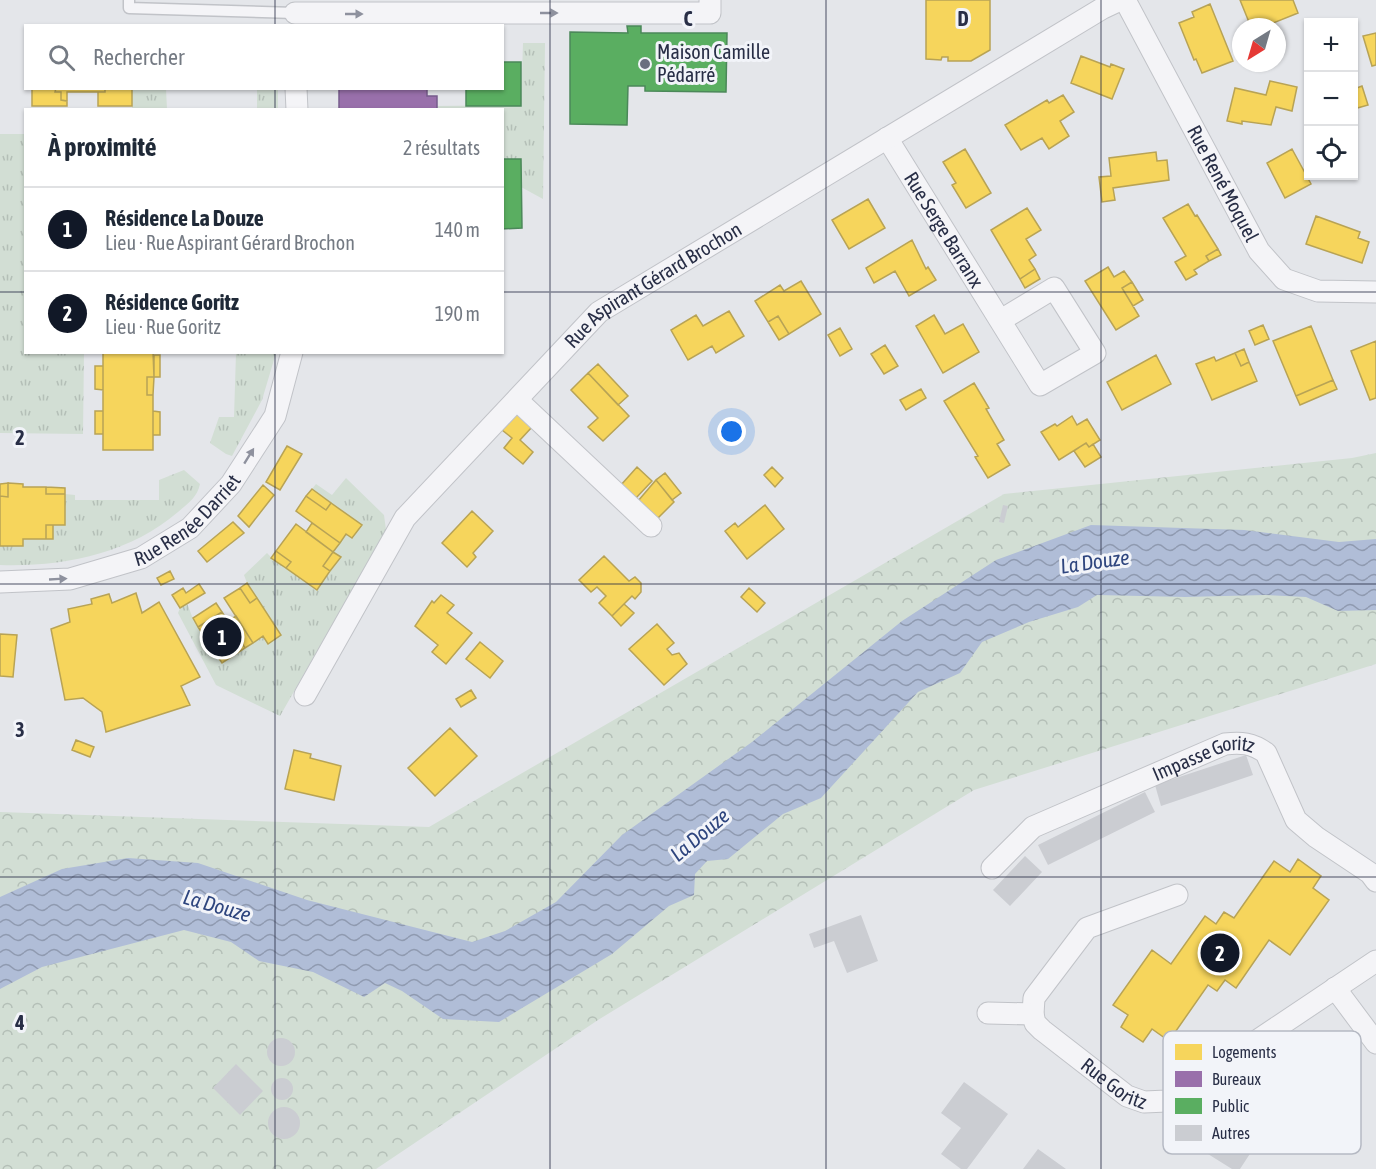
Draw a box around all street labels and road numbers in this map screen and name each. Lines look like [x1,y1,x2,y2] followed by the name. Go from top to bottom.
[1183,121,1264,246] street label: Rue René Moquel
[900,168,989,292] street label: Rue Serge Barranx
[560,217,745,352] street label: Rue Aspirant Gérard Brochon
[131,470,245,570] street label: Rue Renée Darriet
[1149,731,1258,785] street label: Impasse Goritz
[1077,1053,1150,1113] street label: Rue Goritz

